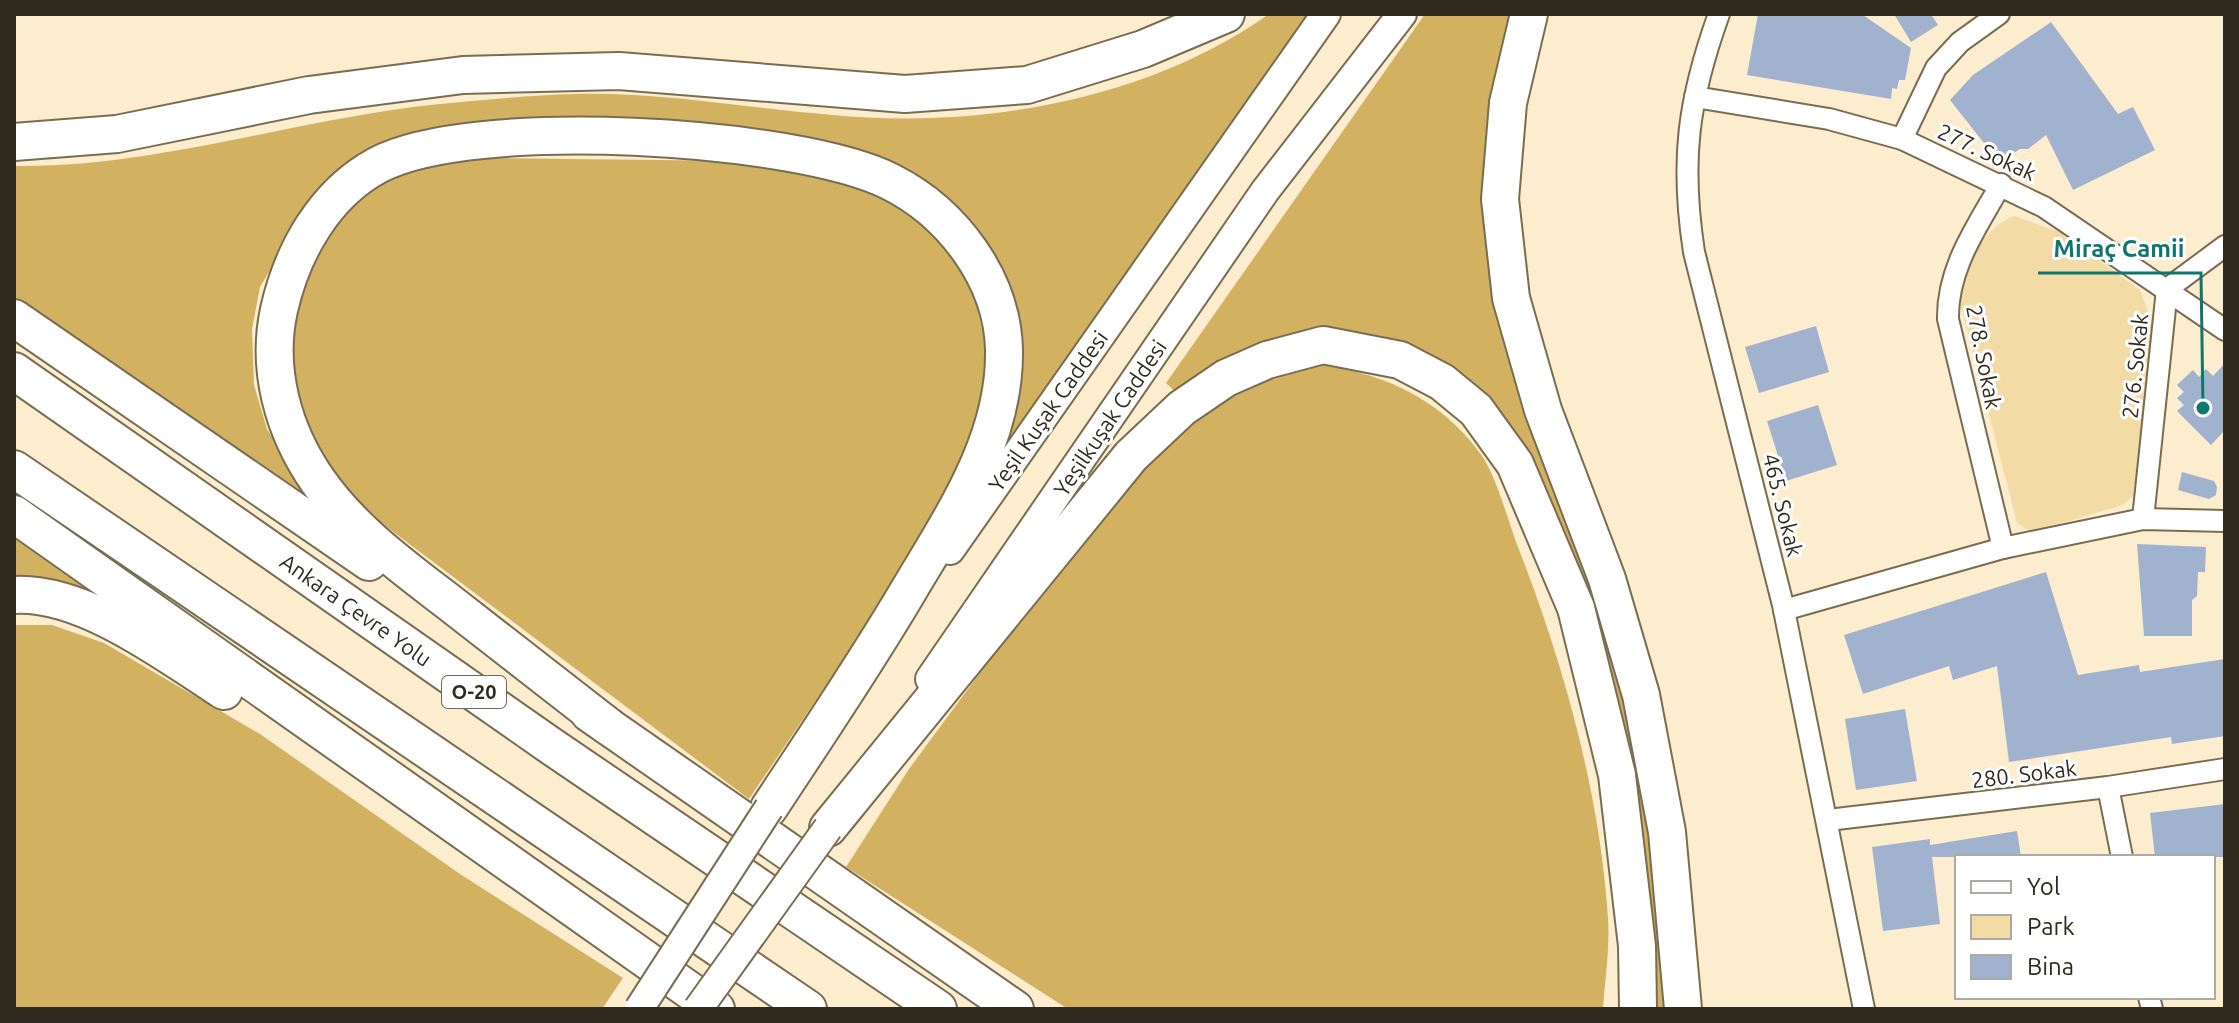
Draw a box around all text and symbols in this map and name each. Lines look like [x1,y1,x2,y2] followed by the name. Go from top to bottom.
[1934,118,2040,185] street label: 277. Sokak
[2038,225,2201,273] callout: Miraç Camii
[2054,235,2184,262] text: Miraç Camii
[1962,303,2007,411] street label: 278. Sokak
[2117,312,2152,420] street label: 276. Sokak
[983,326,1112,496] street label: Yeşil Kuşak Caddesi
[1048,335,1171,500] street label: Yeşilkuşak Caddesi
[1759,451,1808,559] street label: 465. Sokak
[276,548,437,671] street label: Ankara Çevre Yolu
[442,676,506,708] road number: O-20
[1970,755,2078,792] street label: 280. Sokak
[1955,855,2215,999] legend
[2027,873,2060,900] text: Yol
[2027,913,2075,940] text: Park
[2027,953,2074,980] text: Bina

